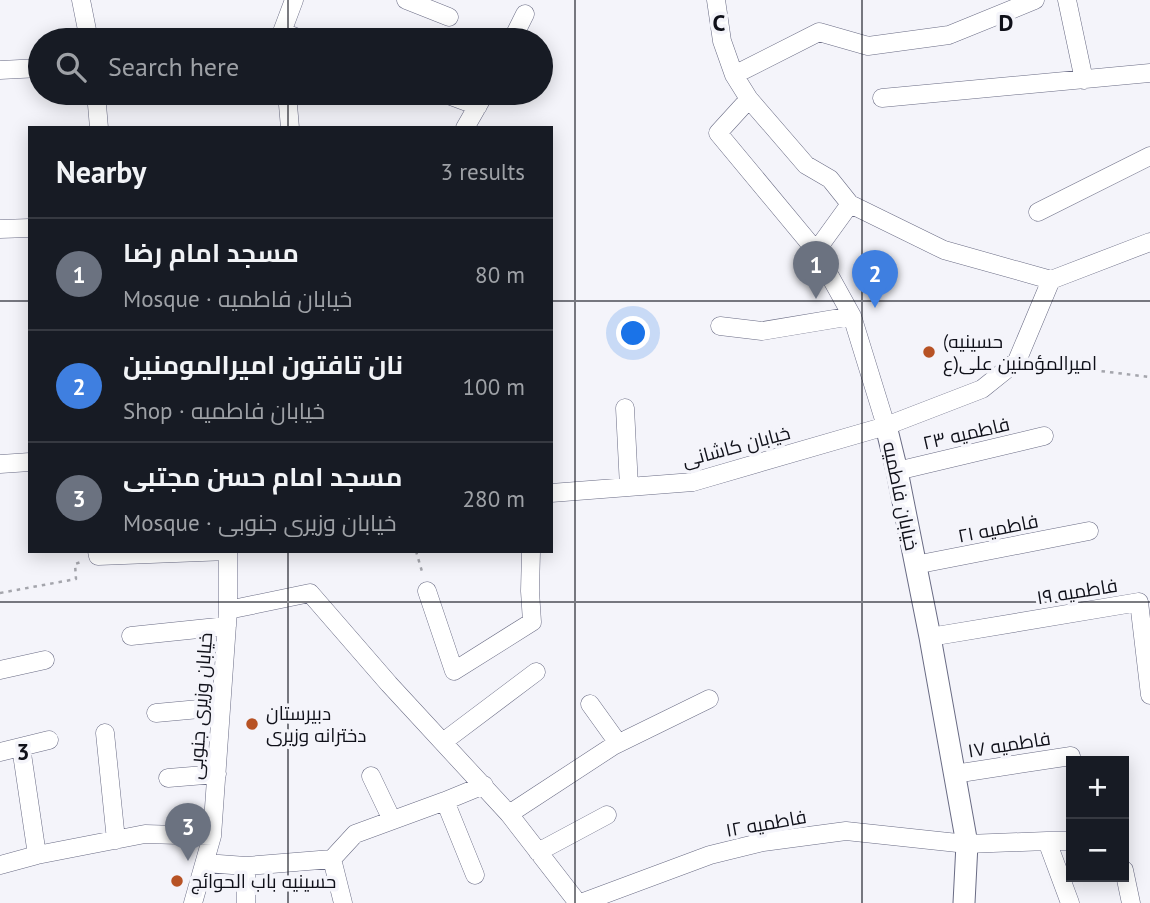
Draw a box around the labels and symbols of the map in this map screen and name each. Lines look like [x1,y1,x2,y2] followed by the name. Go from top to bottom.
[713,8,726,37] text: C
[999,8,1013,37] text: D
[793,241,839,299] pin: 1
[852,250,898,308] pin: 2
[616,316,650,350] your location
[943,329,1097,377] place label: (حسینیه امیرالمؤمنین علی(ع
[921,344,937,360] marker: (حسینیه امیرالمؤمنین علی(ع
[920,411,1012,455] street label: فاطمیه ۲۳
[679,420,793,472] street label: خیابان کاشانی
[878,439,924,553] street label: خیابان فاطمیه
[956,508,1040,548] street label: فاطمیه ۲۱
[1035,573,1119,609] street label: فاطمیه ۱۹
[183,632,217,780] street label: خیابان وزیری جنوبی
[266,701,366,747] place label: دبیرستان دخترانه وزیری
[244,716,260,732] marker: دبیرستان دخترانه وزیری
[966,726,1052,762] street label: فاطمیه ۱۷
[16,737,30,766] text: 3
[165,803,211,861] pin: 3
[724,804,808,842] street label: فاطمیه ۱۲
[191,869,336,895] place label: حسینیه باب الحوائج
[169,873,185,889] marker: حسینیه باب الحوائج

